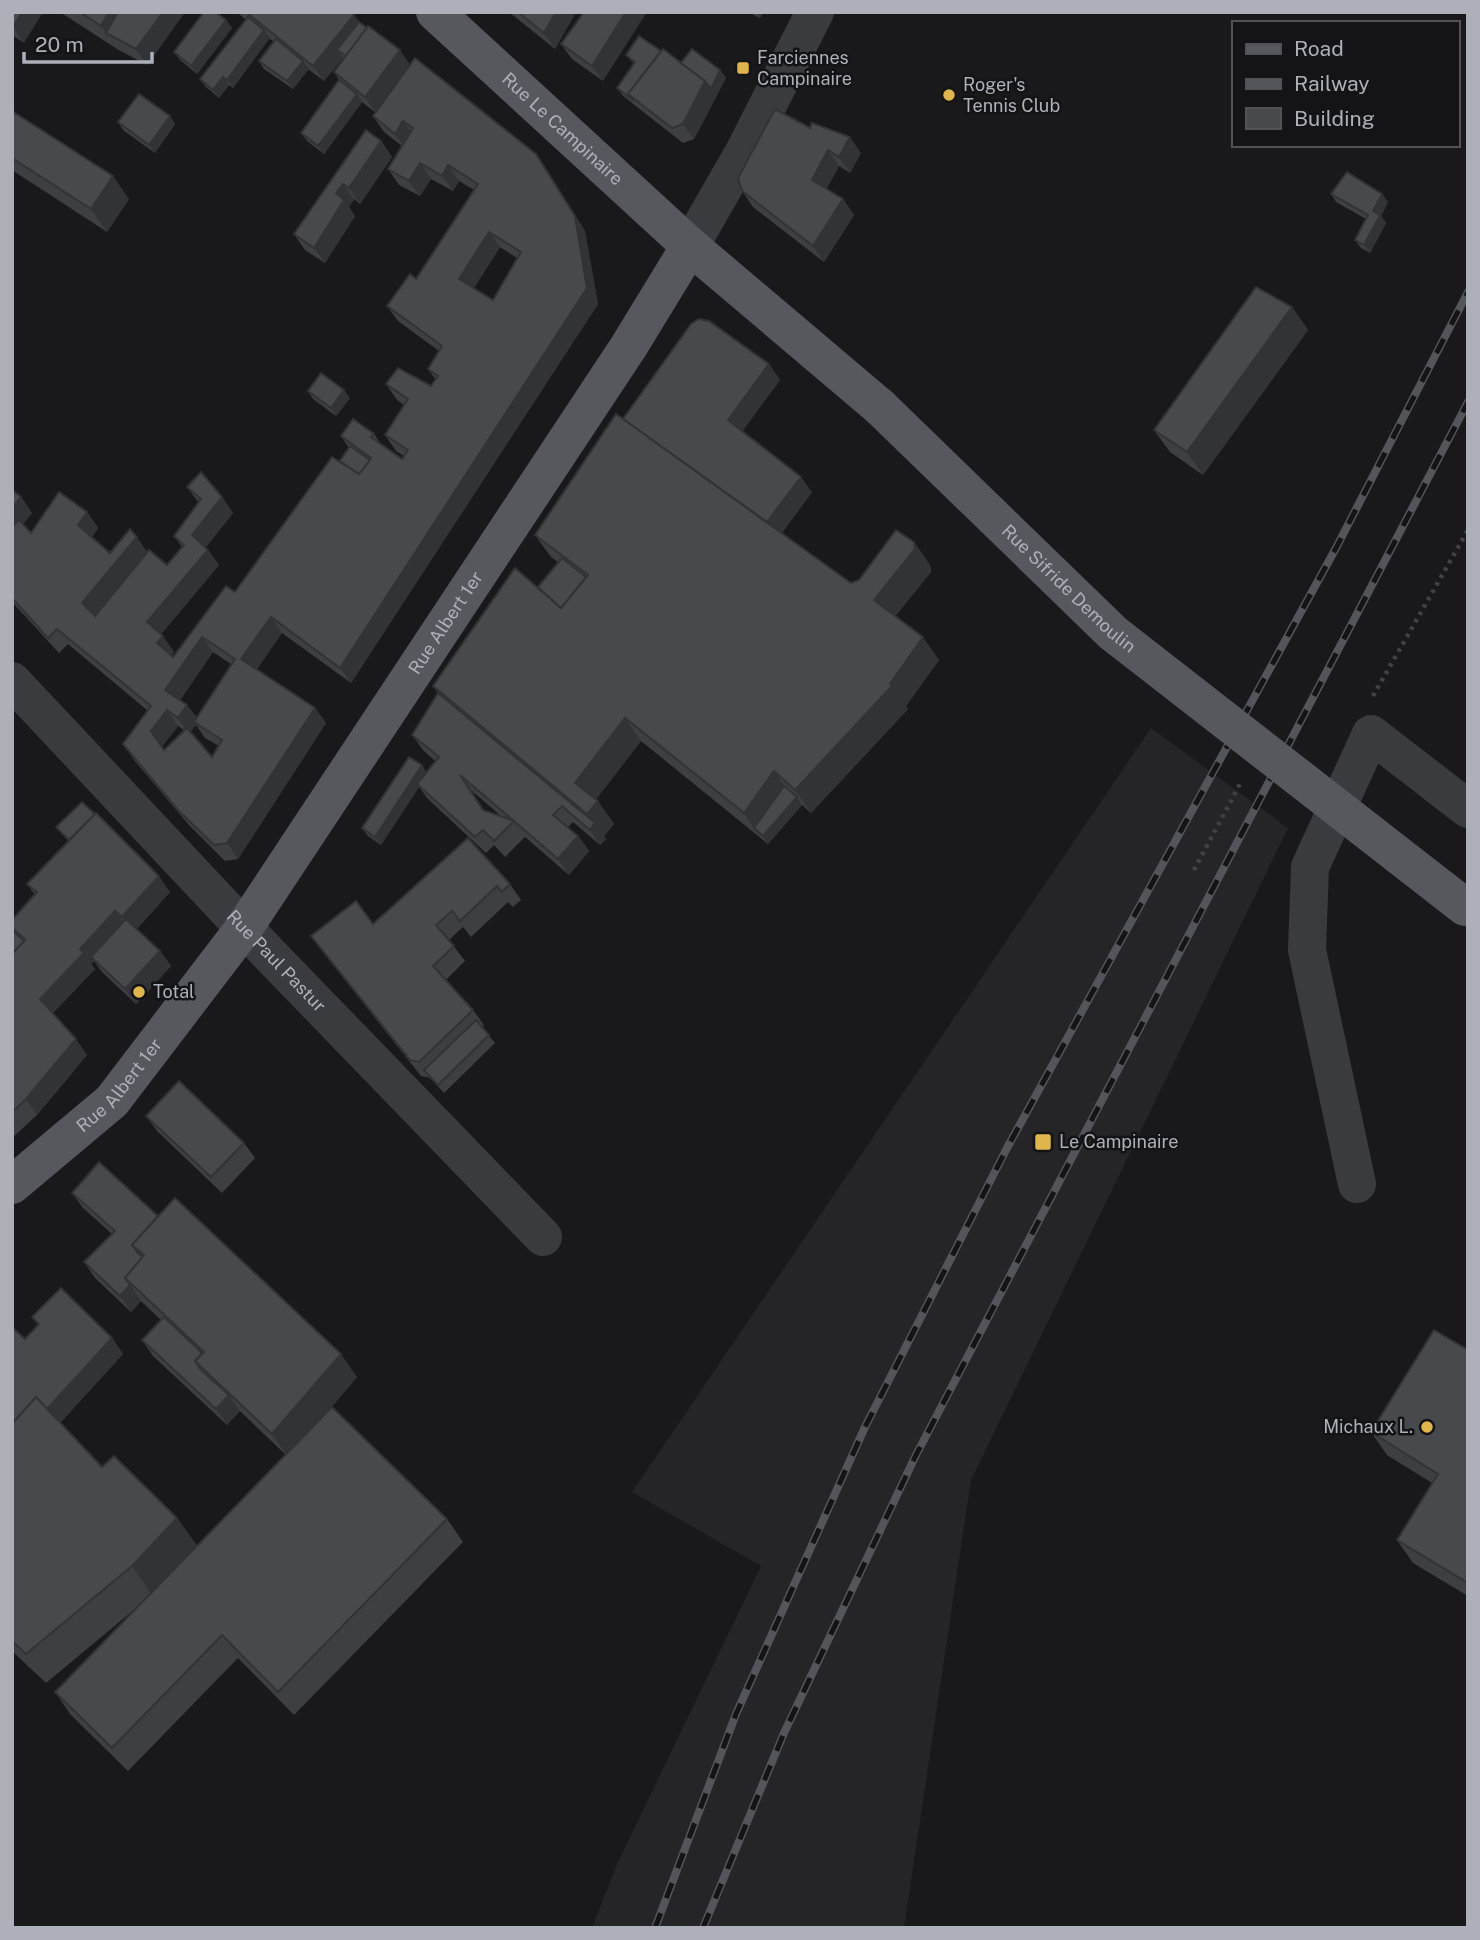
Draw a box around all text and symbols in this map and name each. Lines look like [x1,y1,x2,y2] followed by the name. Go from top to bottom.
[24,21,152,65] scale bar
[1232,21,1459,147] legend
[35,32,84,57] text: 20 m
[1294,36,1344,61] text: Road
[757,47,852,89] place label: Farciennes Campinaire
[735,60,751,76] marker: Farciennes Campinaire
[498,68,628,189] street label: Rue Le Campinaire
[1294,71,1370,96] text: Railway
[963,74,1060,116] place label: Roger's Tennis Club
[941,87,957,103] marker: Roger's Tennis Club
[1294,106,1375,131] text: Building
[998,520,1140,657] street label: Rue Sifride Demoulin
[404,567,487,678] street label: Rue Albert 1er
[223,906,330,1016] street label: Rue Paul Pastur
[153,981,195,1002] place label: Total
[131,984,147,1000] marker: Total
[72,1034,166,1136] street label: Rue Albert 1er
[1059,1131,1179,1152] place label: Le Campinaire
[1033,1132,1053,1152] marker: Le Campinaire
[1323,1416,1413,1437] place label: Michaux L.
[1419,1419,1435,1435] marker: Michaux L.

